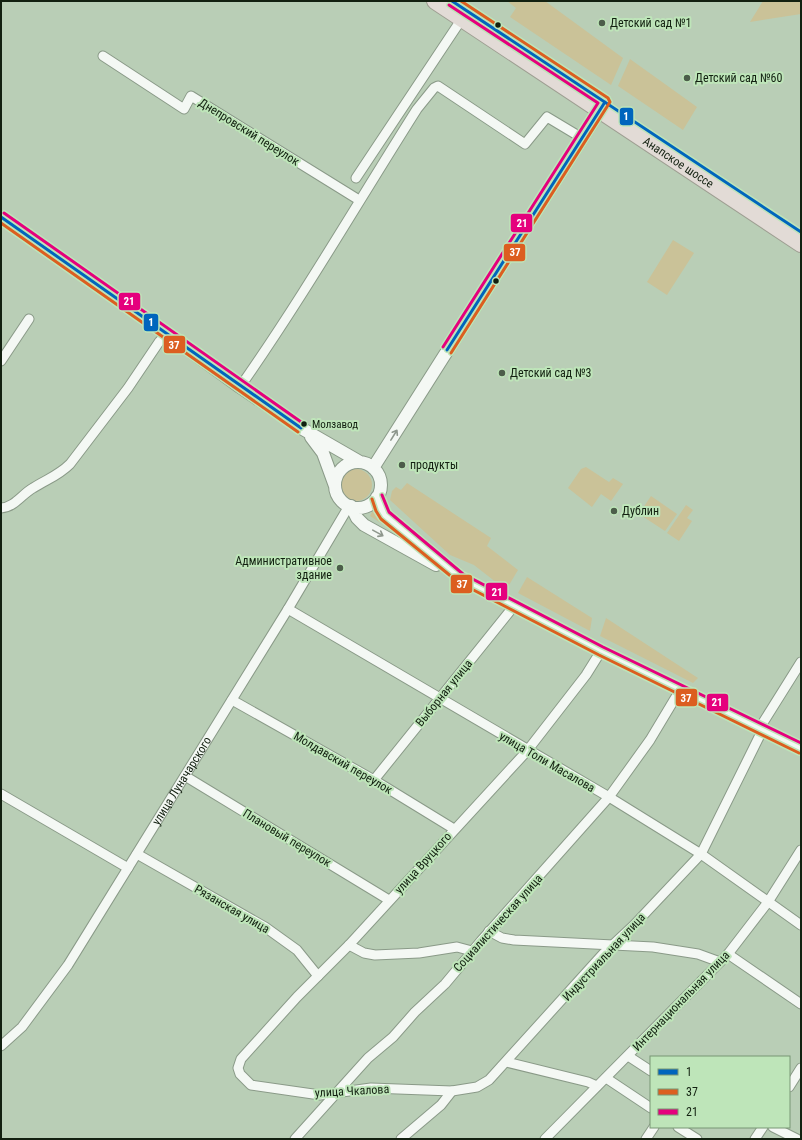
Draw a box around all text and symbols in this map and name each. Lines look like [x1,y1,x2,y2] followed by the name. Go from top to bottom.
[610,16,691,30] place label: Детский сад №1
[597,18,607,28] marker: Детский сад №1
[493,20,503,30] unlabelled marker
[695,71,782,85] place label: Детский сад №60
[682,73,692,83] marker: Детский сад №60
[196,95,302,169] street label: Днепровский переулок
[619,107,634,126] line badge: 1
[623,110,629,123] text: 1
[640,134,716,191] street label: Анапское шоссе
[510,213,533,233] line badge: 21
[516,217,528,230] text: 21
[503,243,526,262] line badge: 37
[509,246,521,259] text: 37
[491,276,501,286] unlabelled marker
[118,292,141,311] line badge: 21
[123,295,135,308] text: 21
[143,313,159,332] line badge: 1
[148,316,154,329] text: 1
[163,335,186,354] line badge: 37
[168,339,180,352] text: 37
[510,366,592,380] place label: Детский сад №3
[497,368,507,378] marker: Детский сад №3
[312,418,358,431] place label: Молзавод
[299,419,309,429] marker: Молзавод
[390,429,398,441] one-way arrow
[410,458,458,472] place label: продукты
[397,460,407,470] marker: продукты
[622,504,659,518] place label: Дублин
[609,506,619,516] marker: Дублин
[372,529,384,537] one-way arrow
[235,554,332,582] place label: Административное здание
[335,563,345,573] marker: Административное здание
[450,574,473,594] line badge: 37
[456,578,468,591] text: 37
[485,582,508,601] line badge: 21
[491,586,503,599] text: 21
[413,657,475,729] street label: Выборная улица
[675,688,698,707] line badge: 37
[680,692,692,705] text: 37
[706,693,729,712] line badge: 21
[711,696,723,709] text: 21
[291,729,395,797] street label: Молдавский переулок
[497,729,598,795] street label: улица Толи Масалова
[149,734,214,828] street label: улица Луначарского
[240,806,334,870] street label: Плановый переулок
[392,830,454,896] street label: улица Вруцкого
[451,871,546,975] street label: Социалистическая улица
[192,882,272,936] street label: Рязанская улица
[560,910,648,1004] street label: Индустриальная улица
[630,948,732,1054] street label: Интернациональная улица
[650,1056,790,1128] legend
[686,1065,692,1079] text: 1
[314,1082,390,1100] street label: улица Чкалова
[686,1085,698,1099] text: 37
[686,1105,698,1119] text: 21

